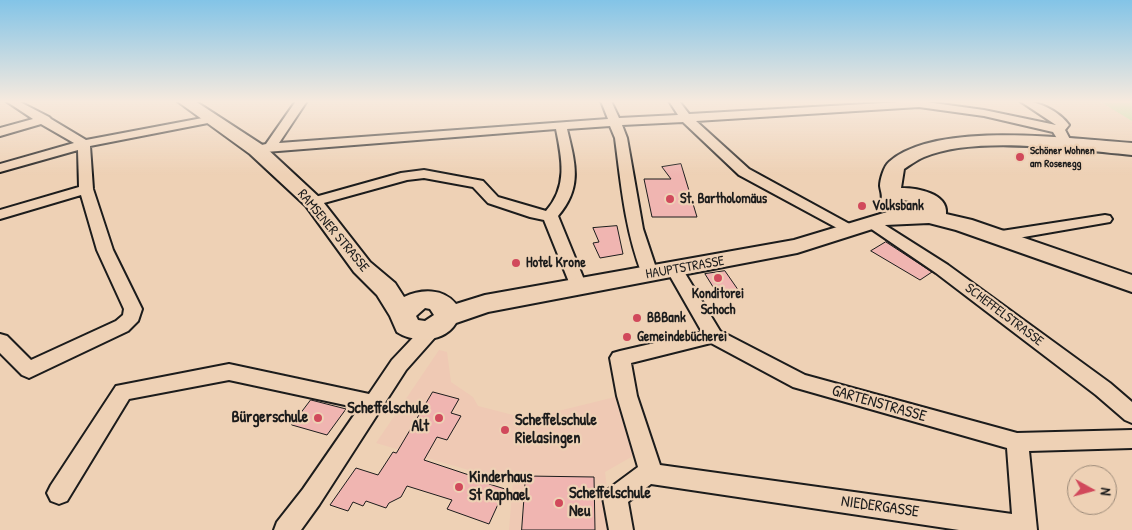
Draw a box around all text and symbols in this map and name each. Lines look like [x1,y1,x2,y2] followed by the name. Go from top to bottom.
[1030,144,1095,170] place label: Schöner Wohnen am Rosenegg
[1014,151,1026,163] marker: Schöner Wohnen am Rosenegg
[294,186,372,276] street label: RAMSENER STRASSE
[680,191,767,207] place label: St. Bartholomäus
[664,193,676,205] marker: St. Bartholomäus
[872,198,924,214] place label: Volksbank
[856,200,868,212] marker: Volksbank
[644,253,726,283] street label: HAUPTSTRASSE
[526,255,586,271] place label: Hotel Krone
[510,257,522,269] marker: Hotel Krone
[712,272,724,284] marker: Konditorei Schoch
[961,280,1047,350] street label: SCHEFFELSTRASSE
[692,286,744,318] place label: Konditorei Schoch
[647,310,686,326] place label: BBBank
[631,312,643,324] marker: BBBank
[637,329,727,345] place label: Gemeindebücherei
[621,331,633,343] marker: Gemeindebücherei
[829,381,929,427] street label: GARTENSTRASSE
[347,399,429,437] place label: Scheffelschule Alt
[232,408,308,428] place label: Bürgerschule
[515,411,597,449] place label: Scheffelschule Rielasingen
[312,412,324,424] marker: Bürgerschule
[433,412,445,424] marker: Scheffelschule Alt
[499,424,511,436] marker: Scheffelschule Rielasingen
[1067,465,1117,515] north arrow
[469,468,533,506] place label: Kinderhaus St Raphael
[453,481,465,493] marker: Kinderhaus St Raphael
[569,484,651,522] place label: Scheffelschule Neu
[1097,487,1116,497] text: N
[840,492,920,522] street label: NIEDERGASSE
[553,497,565,509] marker: Scheffelschule Neu

